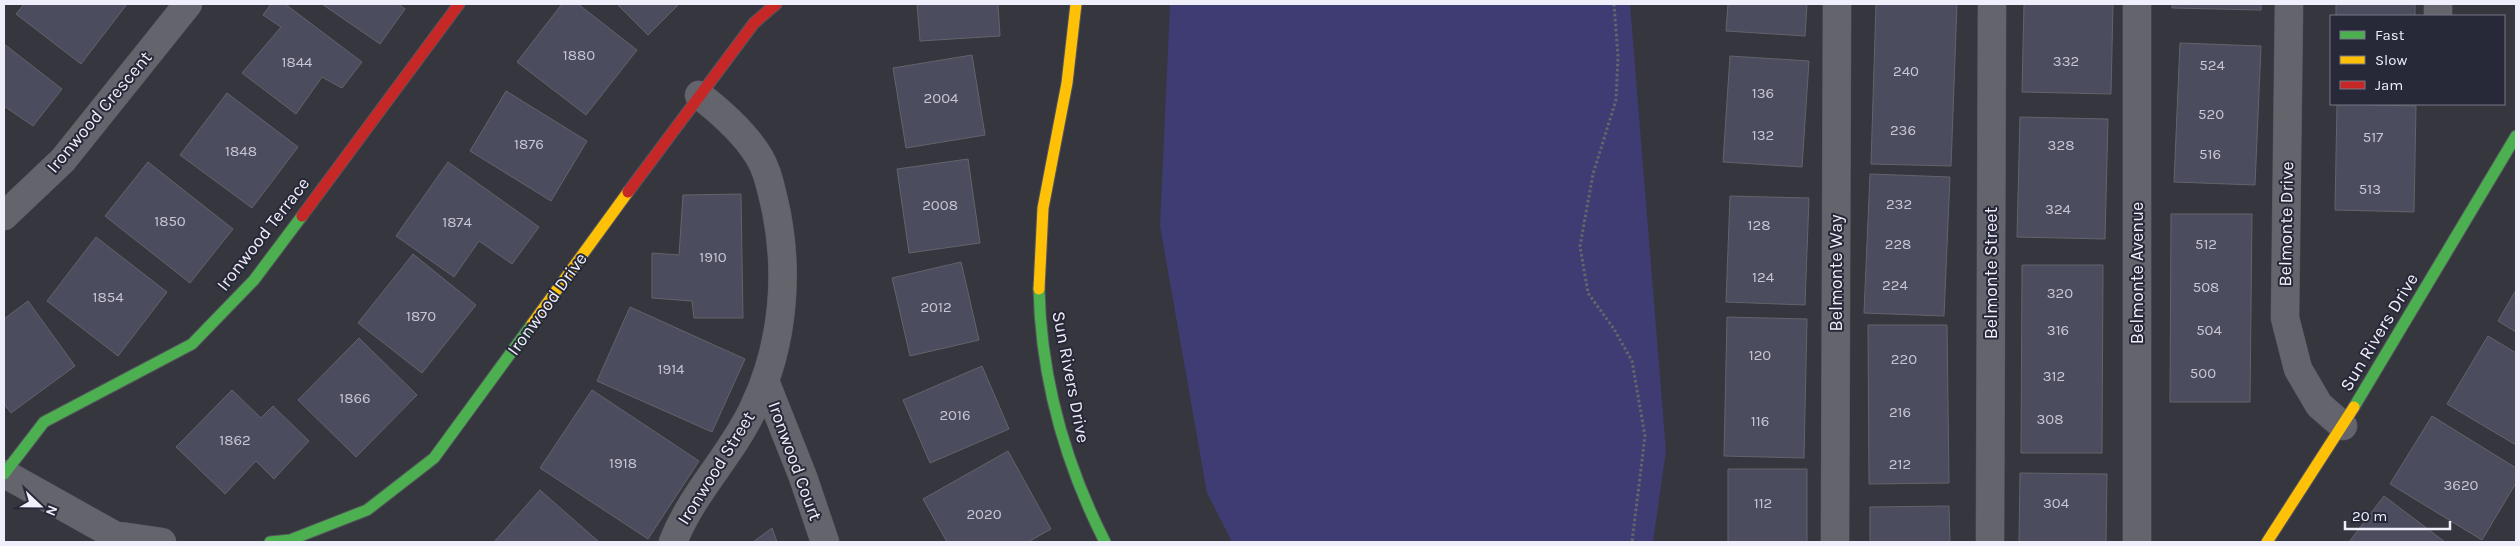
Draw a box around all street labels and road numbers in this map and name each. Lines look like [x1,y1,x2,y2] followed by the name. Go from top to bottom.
[42,46,157,177] street label: Ironwood Crescent
[2274,161,2298,287] street label: Belmonte Drive
[212,173,314,295] street label: Ironwood Terrace
[2126,202,2148,344] street label: Belmonte Avenue
[1980,206,2002,339] street label: Belmonte Street
[1825,214,1847,332] street label: Belmonte Way
[502,248,592,360] street label: Ironwood Drive
[2335,269,2423,395] street label: Sun Rivers Drive
[1047,309,1095,445] street label: Sun Rivers Drive
[763,399,827,524] street label: Ironwood Court
[672,407,760,529] street label: Ironwood Street

